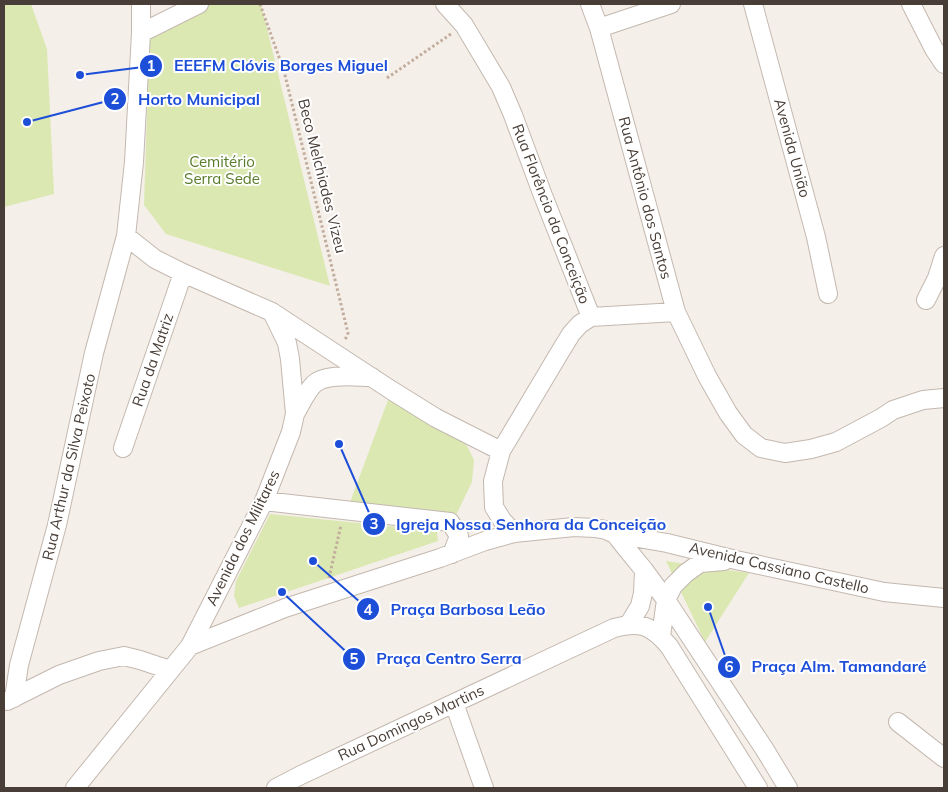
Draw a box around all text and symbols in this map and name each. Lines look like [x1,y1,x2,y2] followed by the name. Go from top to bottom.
[139,50,398,81] callout: EEEFM Clóvis Borges Miguel
[174,55,388,75] text: EEEFM Clóvis Borges Miguel
[146,56,156,75] text: 1
[103,84,270,115] callout: Horto Municipal
[110,89,120,108] text: 2
[138,89,260,109] text: Horto Municipal
[770,96,815,199] street label: Avenida União
[294,97,351,255] street label: Beco Melchiades Vizeu
[615,114,676,281] street label: Rua Antônio dos Santos
[508,121,595,307] street label: Rua Florêncio da Conceição
[184,152,260,188] park label: Cemitério Serra Sede
[128,310,177,409] street label: Rua da Matriz
[38,372,99,562] street label: Rua Arthur da Silva Peixoto
[201,467,284,609] street label: Avenida dos Militares
[361,509,676,540] callout: Igreja Nossa Senhora da Conceição
[369,514,379,533] text: 3
[396,514,666,534] text: Igreja Nossa Senhora da Conceição
[687,538,871,597] street label: Avenida Cassiano Castello
[356,594,556,625] callout: Praça Barbosa Leão
[391,599,545,619] text: Praça Barbosa Leão
[363,600,373,619] text: 4
[341,643,532,674] callout: Praça Centro Serra
[376,648,522,668] text: Praça Centro Serra
[349,649,359,668] text: 5
[716,651,936,682] callout: Praça Alm. Tamandaré
[751,656,927,676] text: Praça Alm. Tamandaré
[724,657,734,676] text: 6
[335,680,487,765] street label: Rua Domingos Martins

